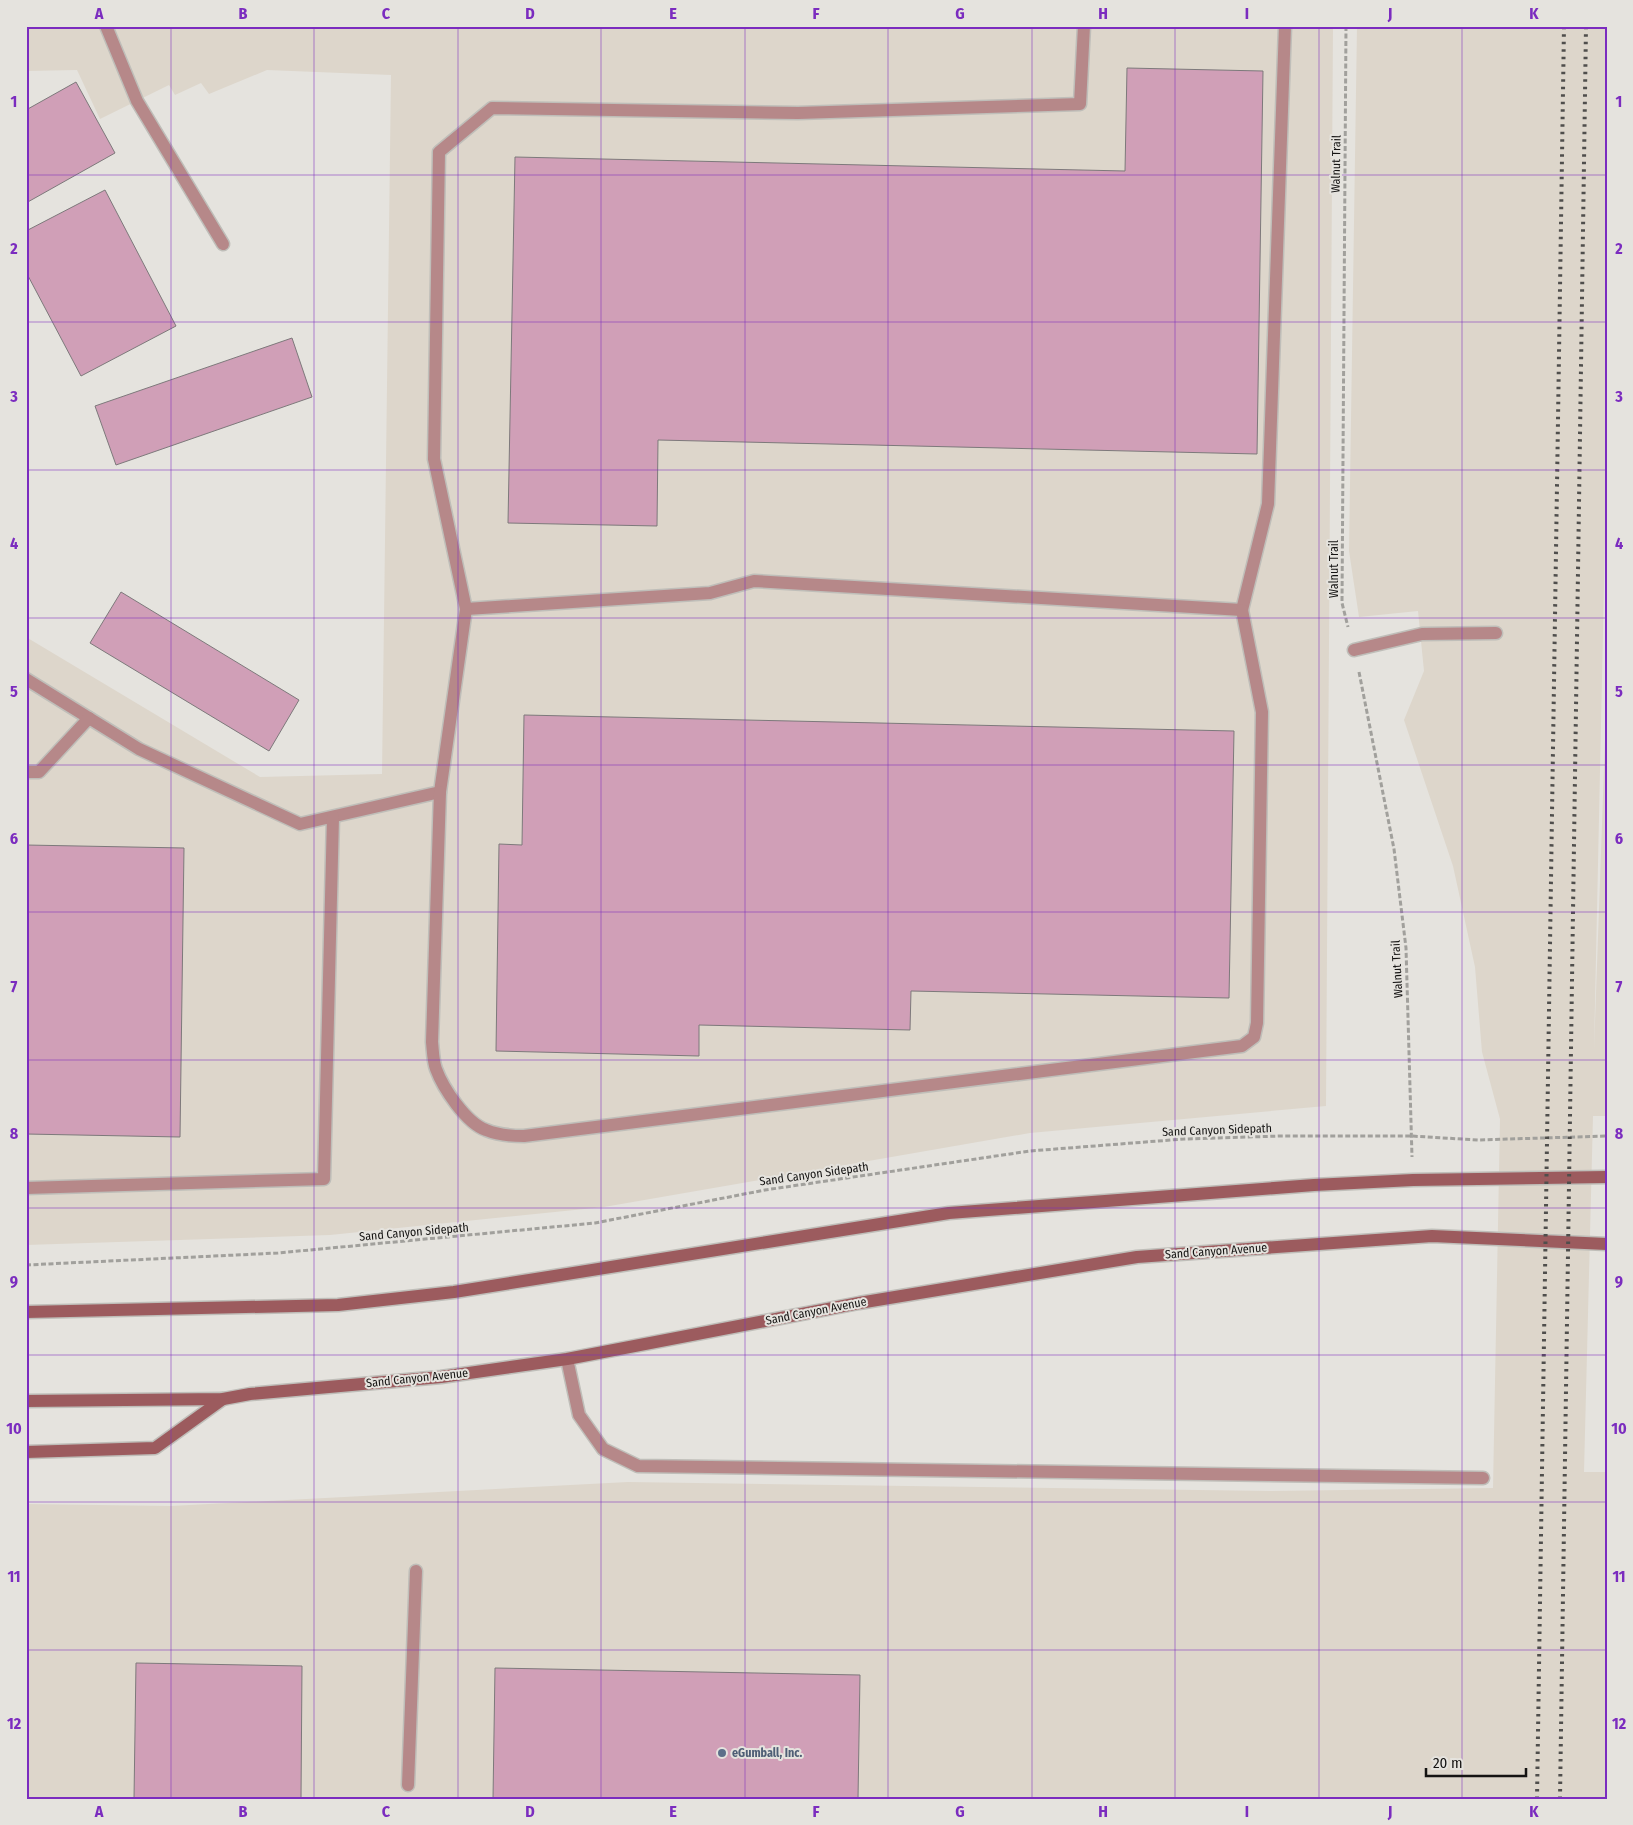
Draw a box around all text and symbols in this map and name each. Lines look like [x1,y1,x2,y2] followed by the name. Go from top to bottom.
[94,4,104,23] text: A
[239,4,248,23] text: B
[382,4,391,23] text: C
[525,4,535,23] text: D
[669,4,677,23] text: E
[812,4,820,23] text: F
[955,4,965,23] text: G
[1098,4,1108,23] text: H
[1245,4,1249,23] text: I
[1387,4,1392,23] text: J
[1529,4,1539,23] text: K
[11,92,17,111] text: 1
[1616,92,1622,111] text: 1
[1328,135,1344,193] street label: Walnut Trail
[9,239,18,258] text: 2
[1614,239,1623,258] text: 2
[9,387,18,406] text: 3
[1614,387,1623,406] text: 3
[10,534,18,553] text: 4
[1615,534,1623,553] text: 4
[1327,540,1341,598] street label: Walnut Trail
[10,682,18,701] text: 5
[1615,682,1623,701] text: 5
[10,829,18,848] text: 6
[1615,829,1623,848] text: 6
[1388,940,1406,998] street label: Walnut Trail
[11,977,18,996] text: 7
[1616,977,1623,996] text: 7
[1162,1121,1272,1139] street label: Sand Canyon Sidepath
[10,1124,19,1143] text: 8
[1615,1124,1624,1143] text: 8
[759,1159,869,1189] street label: Sand Canyon Sidepath
[359,1220,469,1244] street label: Sand Canyon Sidepath
[1164,1240,1268,1262] street label: Sand Canyon Avenue
[10,1272,18,1291] text: 9
[1615,1272,1623,1291] text: 9
[764,1294,868,1328] street label: Sand Canyon Avenue
[365,1366,469,1390] street label: Sand Canyon Avenue
[6,1419,22,1438] text: 10
[1611,1419,1627,1438] text: 10
[7,1567,21,1586] text: 11
[1612,1567,1626,1586] text: 11
[7,1714,22,1733] text: 12
[1612,1714,1627,1733] text: 12
[1426,1745,1526,1777] scale bar
[732,1746,803,1760] place label: eGumball, Inc.
[716,1747,728,1759] marker: eGumball, Inc.
[1433,1754,1463,1772] text: 20 m
[94,1802,104,1821] text: A
[239,1802,248,1821] text: B
[382,1802,391,1821] text: C
[525,1802,535,1821] text: D
[669,1802,677,1821] text: E
[812,1802,820,1821] text: F
[955,1802,965,1821] text: G
[1098,1802,1108,1821] text: H
[1245,1802,1249,1821] text: I
[1387,1802,1392,1821] text: J
[1529,1802,1539,1821] text: K

